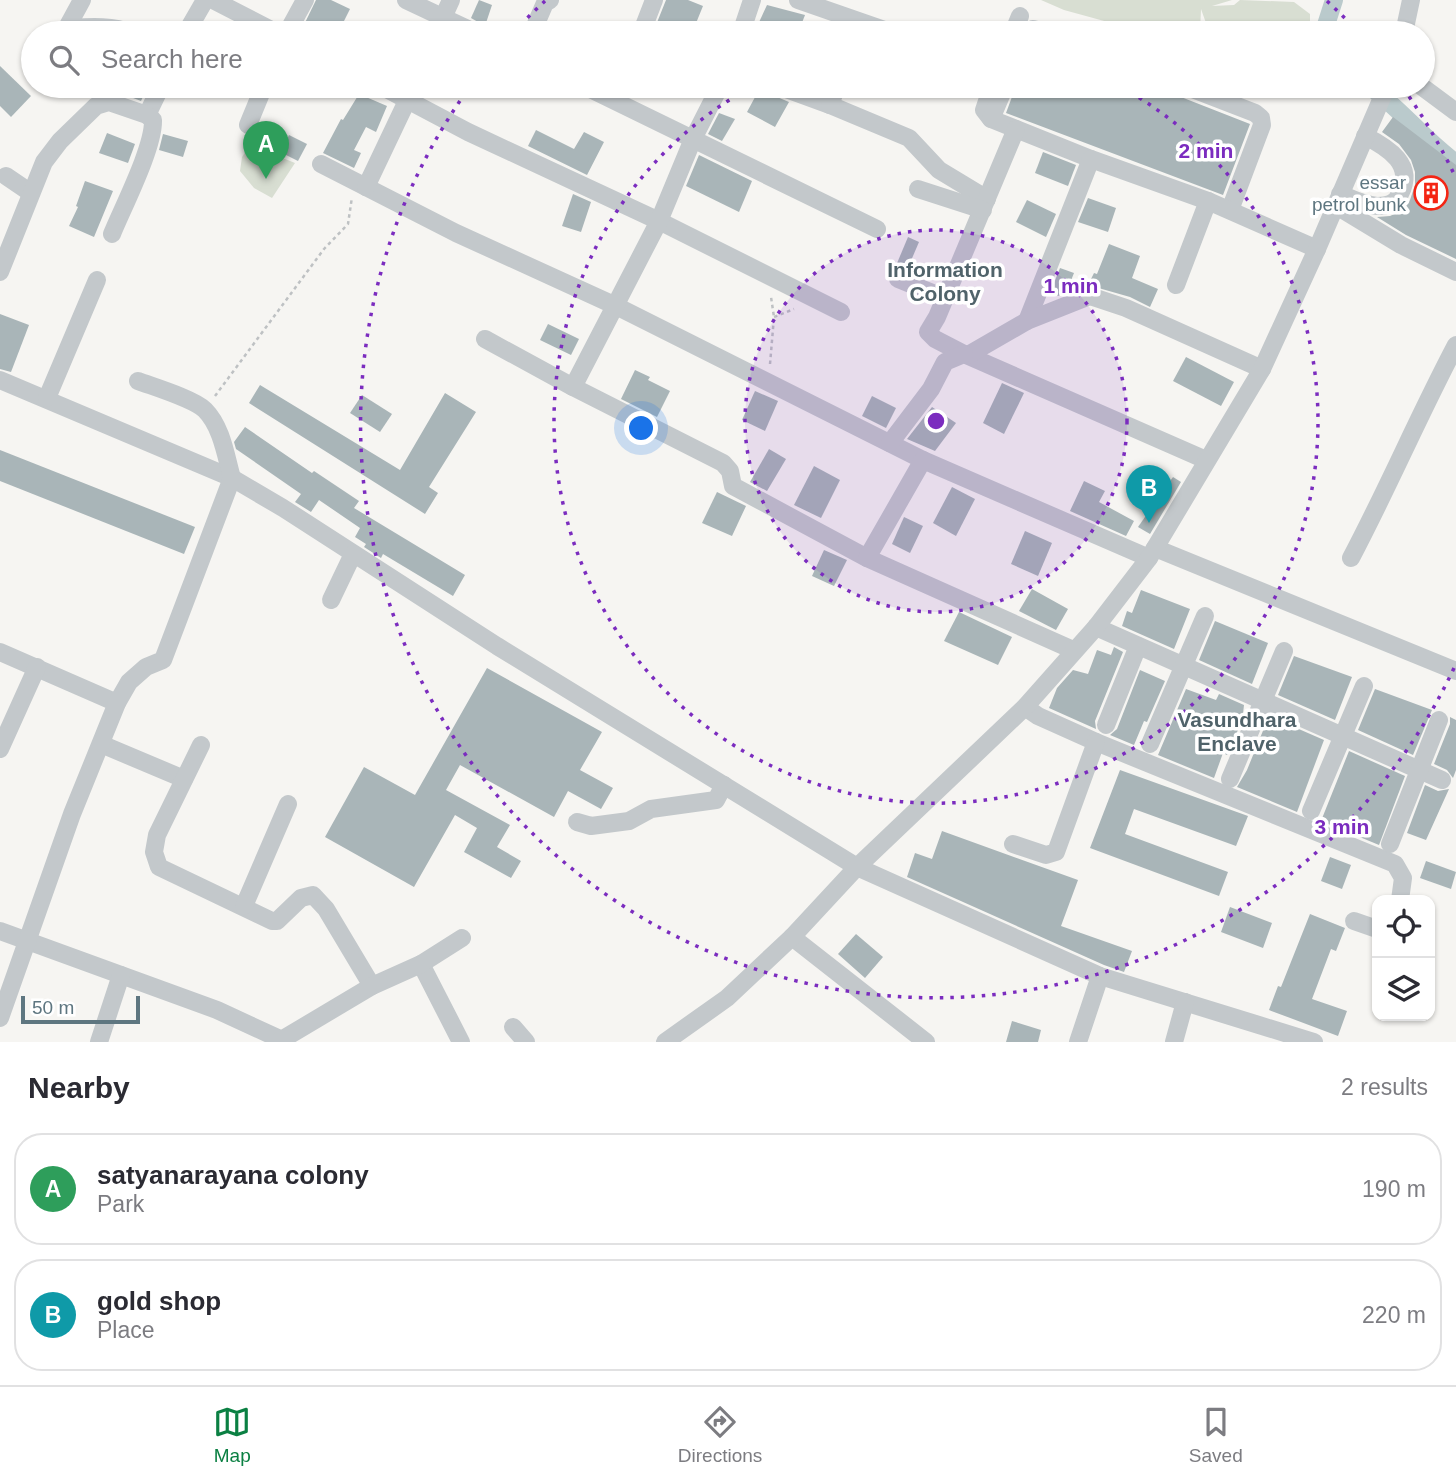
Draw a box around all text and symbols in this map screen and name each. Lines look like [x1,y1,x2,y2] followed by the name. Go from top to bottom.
[21,21,1435,98] search box
[45,41,83,79] icon: search
[101,44,243,74] text: Search here
[243,121,289,179] pin: A
[1179,139,1233,162] text: 2 min
[1312,172,1407,215] place label: essar petrol bunk
[1412,174,1450,212] building icon: essar petrol bunk
[887,258,1003,305] district label: Information Colony
[1044,274,1098,297] text: 1 min
[924,409,948,433] centre of rings
[624,411,658,445] your location
[1126,465,1172,523] pin: B
[1177,708,1297,755] district label: Vasundhara Enclave
[1315,815,1369,838] text: 3 min
[1372,895,1435,1021] map controls
[1372,895,1435,958] button: locate
[1372,958,1435,1021] button: layers
[21,993,140,1025] scale bar
[32,997,74,1018] text: 50 m
[28,1071,130,1104] text: Nearby
[1341,1074,1428,1100] text: 2 results
[97,1160,369,1190] text: satyanarayana colony
[45,1176,61,1202] text: A
[1362,1176,1426,1202] text: 190 m
[97,1191,144,1217] text: Park
[97,1286,221,1316] text: gold shop
[45,1302,61,1328] text: B
[1362,1302,1426,1328] text: 220 m
[97,1317,155,1343] text: Place
[213,1403,251,1467] tab: Map
[678,1403,762,1467] tab: Directions
[1189,1403,1243,1467] tab: Saved

